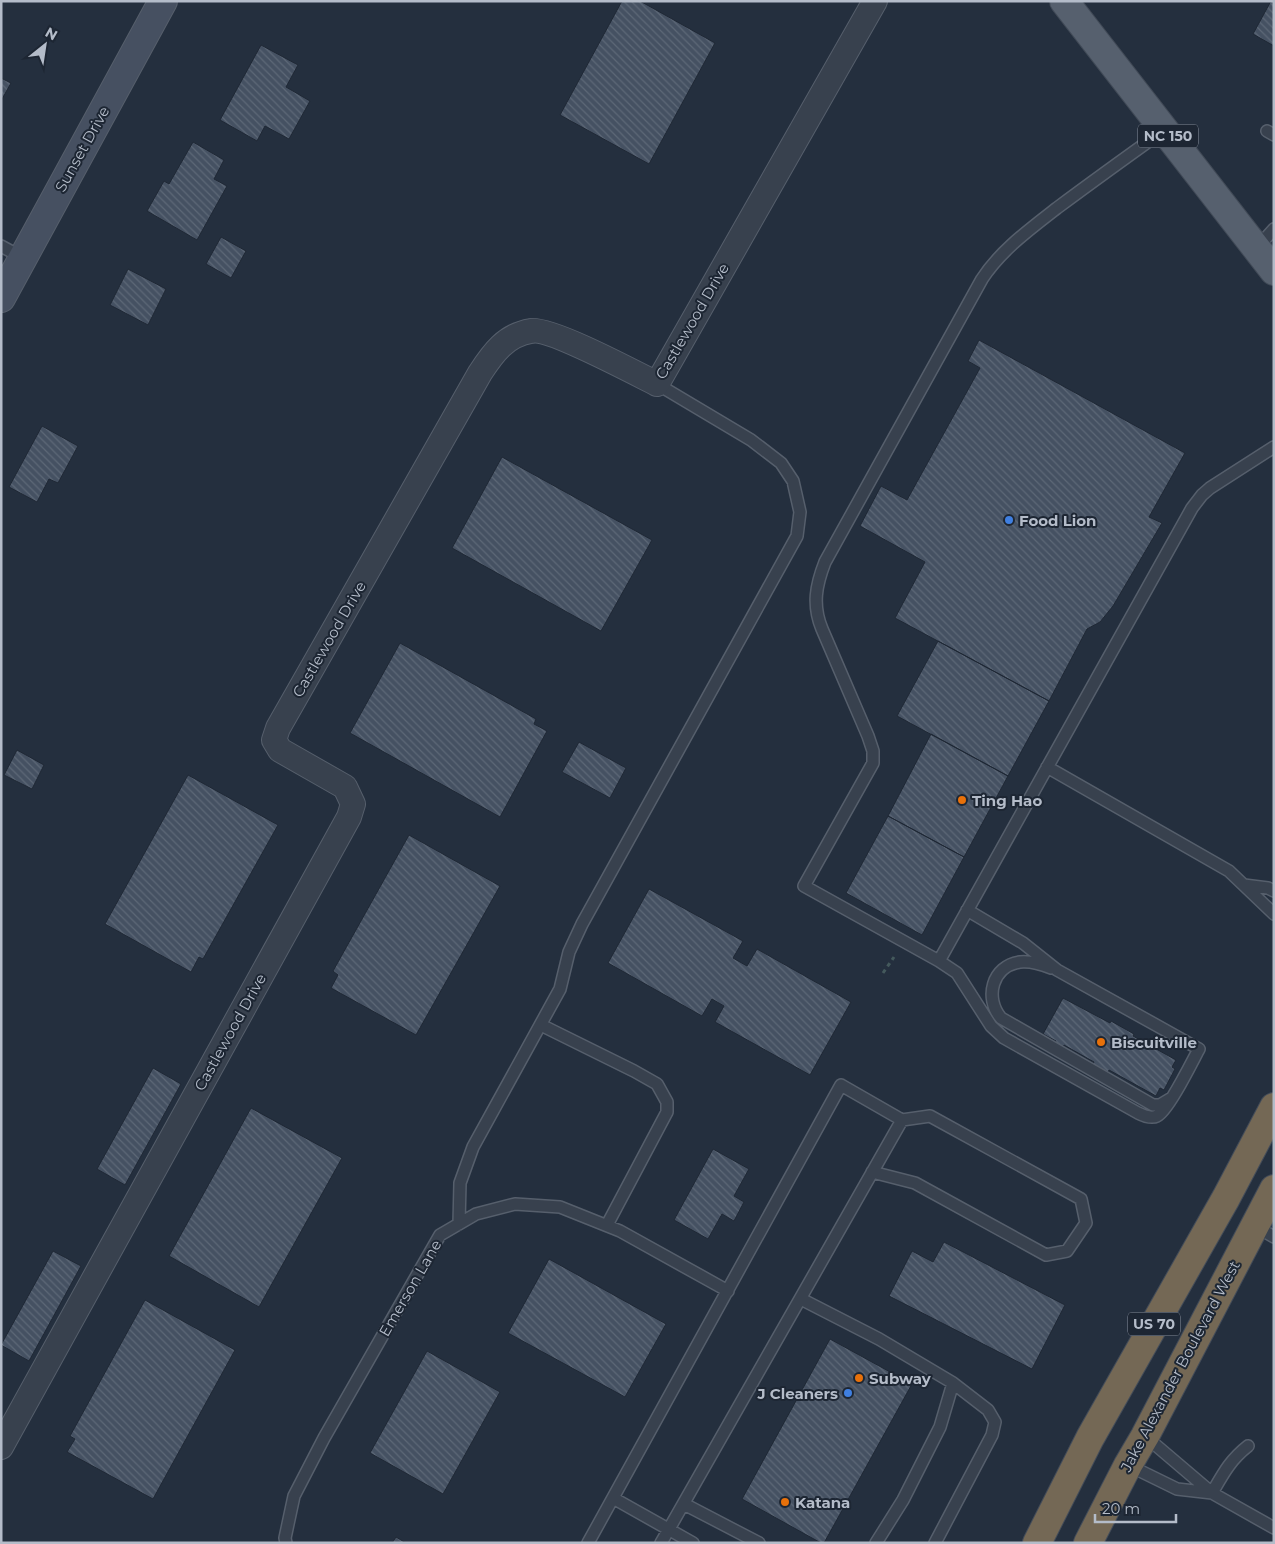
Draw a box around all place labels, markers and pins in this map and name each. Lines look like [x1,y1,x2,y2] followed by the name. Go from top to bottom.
[1019,511,1096,530] place label: Food Lion
[1003,514,1015,526] marker: Food Lion
[972,791,1042,810] place label: Ting Hao
[956,794,968,806] marker: Ting Hao
[1111,1033,1197,1052] place label: Biscuitville
[1095,1036,1107,1048] marker: Biscuitville
[869,1369,932,1388] place label: Subway
[853,1372,865,1384] marker: Subway
[756,1384,838,1403] place label: J Cleaners
[842,1387,854,1399] marker: J Cleaners
[795,1493,850,1512] place label: Katana
[779,1496,791,1508] marker: Katana

